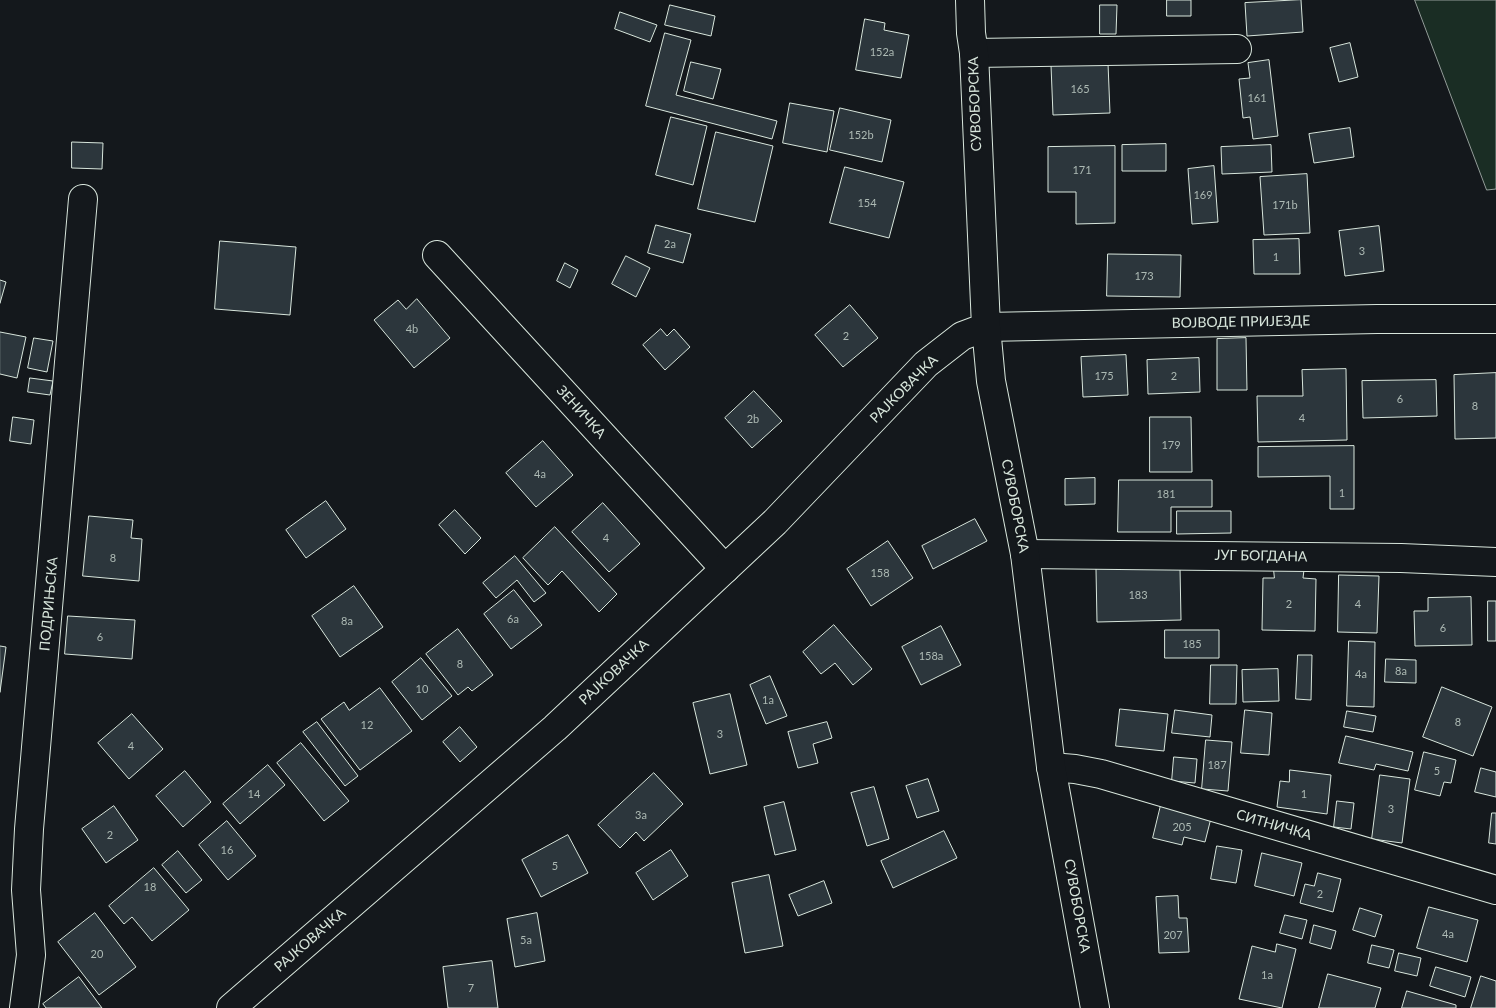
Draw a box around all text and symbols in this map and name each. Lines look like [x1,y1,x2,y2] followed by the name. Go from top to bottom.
[870,45,894,59] house number: 152a
[965,56,985,152] street label: СУВОБОРСКА
[1070,82,1090,96] house number: 165
[1247,91,1267,105] house number: 161
[848,128,874,142] house number: 152b
[1072,163,1092,177] house number: 171
[1193,188,1213,202] house number: 169
[857,196,877,210] house number: 154
[1272,198,1298,212] house number: 171b
[664,237,676,251] house number: 2a
[1359,244,1365,258] house number: 3
[1273,250,1279,264] house number: 1
[1134,269,1154,283] house number: 173
[1172,312,1310,332] street label: ВОЈВОДЕ ПРИЈЕЗДЕ
[406,322,418,336] house number: 4b
[843,329,849,343] house number: 2
[867,352,941,426] street label: РАЈКОВАЧКА
[1094,369,1114,383] house number: 175
[1171,369,1177,383] house number: 2
[553,382,609,442] street label: ЗЕНИЧКА
[1397,392,1403,406] house number: 6
[1472,399,1478,413] house number: 8
[1299,411,1305,425] house number: 4
[747,412,759,426] house number: 2b
[1161,438,1181,452] house number: 179
[998,458,1032,554] street label: СУВОБОРСКА
[534,467,546,481] house number: 4a
[1339,486,1345,500] house number: 1
[1156,487,1176,501] house number: 181
[603,531,609,545] house number: 4
[1214,547,1308,565] street label: ЈУГ БОГДАНА
[110,551,116,565] house number: 8
[37,556,61,652] street label: ПОДРИЊСКА
[870,566,890,580] house number: 158
[1128,588,1148,602] house number: 183
[1286,597,1292,611] house number: 2
[1355,597,1361,611] house number: 4
[507,612,519,626] house number: 6a
[341,614,353,628] house number: 8a
[1440,621,1446,635] house number: 6
[97,630,103,644] house number: 6
[576,636,652,708] street label: РАЈКОВАЧКА
[1182,637,1202,651] house number: 185
[919,649,943,663] house number: 158a
[457,657,463,671] house number: 8
[1395,664,1407,678] house number: 8a
[1355,667,1367,681] house number: 4a
[416,682,428,696] house number: 10
[762,693,774,707] house number: 1a
[1455,715,1461,729] house number: 8
[361,718,373,732] house number: 12
[717,727,723,741] house number: 3
[128,739,134,753] house number: 4
[1207,758,1227,772] house number: 187
[1434,764,1440,778] house number: 5
[248,787,260,801] house number: 14
[1301,787,1307,801] house number: 1
[1388,802,1394,816] house number: 3
[1234,806,1314,844] street label: СИТНИЧКА
[635,808,647,822] house number: 3a
[1172,820,1192,834] house number: 205
[107,828,113,842] house number: 2
[221,843,233,857] house number: 16
[1060,858,1094,954] street label: СУВОБОРСКА
[552,859,558,873] house number: 5
[144,880,156,894] house number: 18
[1317,887,1323,901] house number: 2
[271,904,349,976] street label: РАЈКОВАЧКА
[1442,927,1454,941] house number: 4a
[1163,928,1183,942] house number: 207
[520,933,532,947] house number: 5a
[91,947,103,961] house number: 20
[1261,968,1273,982] house number: 1a
[468,981,474,995] house number: 7

